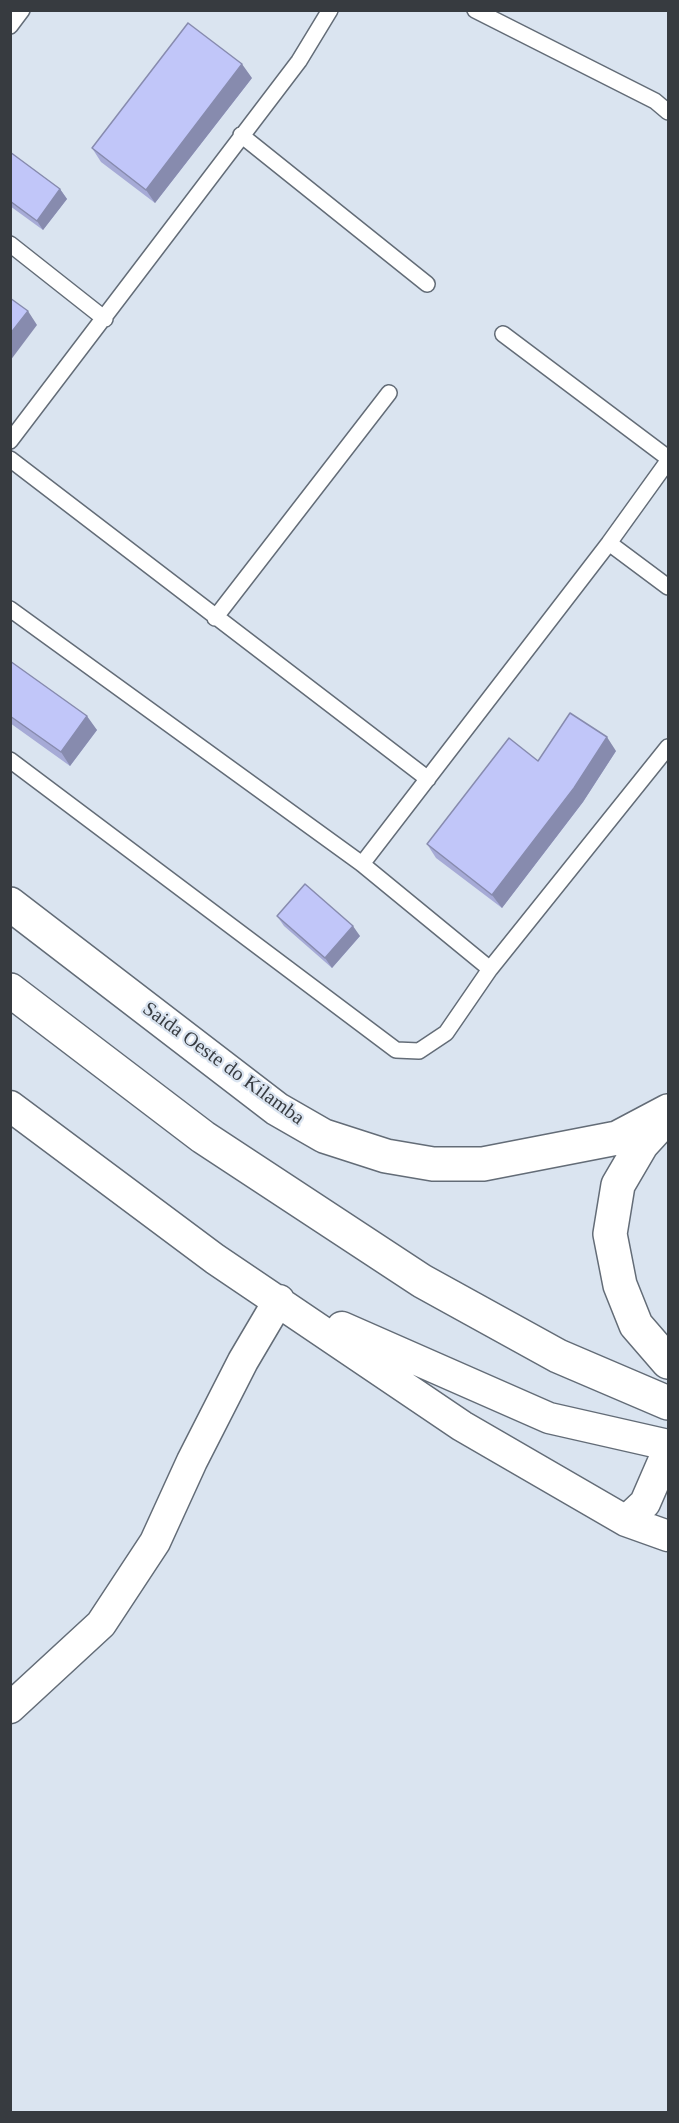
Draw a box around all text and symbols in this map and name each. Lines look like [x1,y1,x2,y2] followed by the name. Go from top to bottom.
[138,997,308,1131] street label: Saida Oeste do Kilamba

